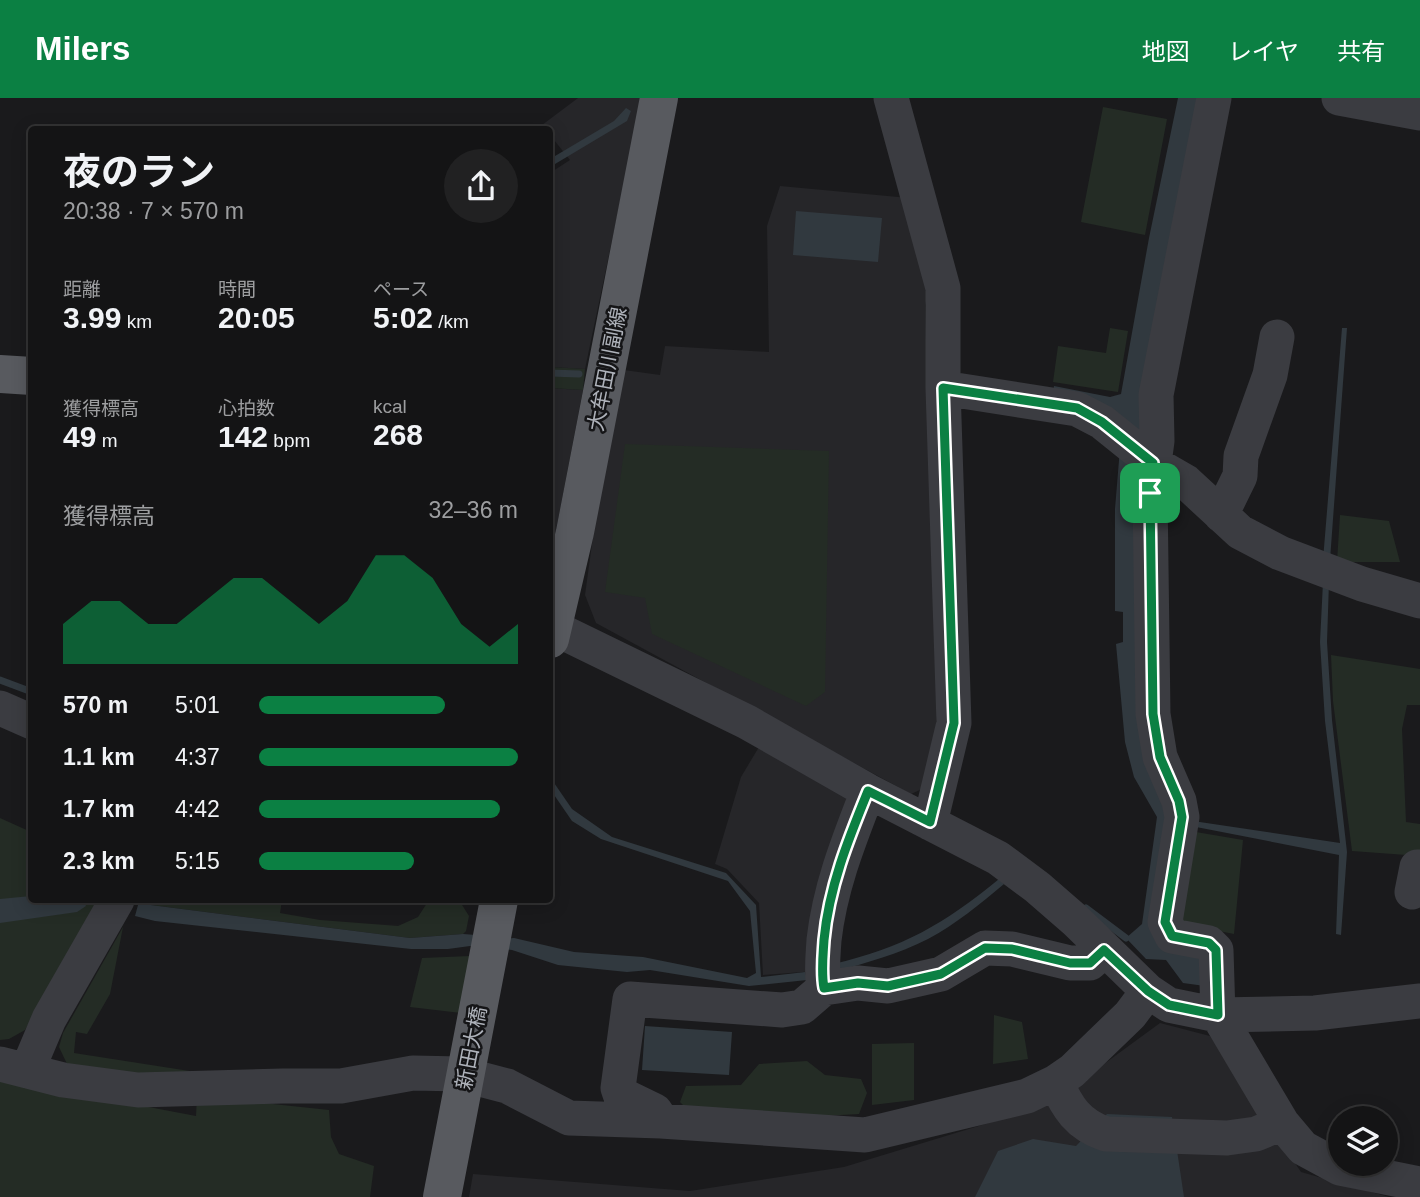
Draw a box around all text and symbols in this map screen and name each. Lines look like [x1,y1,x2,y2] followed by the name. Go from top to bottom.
[35,30,130,67] text: Milers
[1142,38,1190,65] text: 地図
[1228,38,1299,65] text: レイヤ
[1337,38,1385,65] text: 共有
[444,149,518,223] button: share
[63,151,215,193] text: 夜のラン
[63,198,244,224] text: 20:38 · 7 × 570 m
[63,279,101,300] text: 距離
[218,279,256,300] text: 時間
[373,279,429,300] text: ペース
[63,301,121,334] text: 3.99
[218,301,295,334] text: 20:05
[373,301,433,334] text: 5:02
[584,305,630,433] street label: 大牟田川副線
[121,311,152,332] text: km
[433,311,469,332] text: /km
[373,396,407,417] text: kcal
[63,398,139,419] text: 獲得標高
[218,398,275,419] text: 心拍数
[373,418,423,451] text: 268
[63,420,96,453] text: 49
[218,420,268,453] text: 142
[96,430,117,451] text: m
[268,430,310,451] text: bpm
[1120,463,1180,523] pin
[1131,474,1169,512] icon: arrive
[428,497,518,523] text: 32–36 m
[63,503,155,529] text: 獲得標高
[63,692,128,718] text: 570 m
[175,692,220,718] text: 5:01
[63,744,135,770] text: 1.1 km
[175,744,220,770] text: 4:37
[63,796,135,822] text: 1.7 km
[175,796,220,822] text: 4:42
[63,848,135,874] text: 2.3 km
[175,848,220,874] text: 5:15
[452,1005,490,1091] street label: 新田大橋
[1328,1106,1398,1176] map controls
[1328,1106,1398,1176] button: layers

